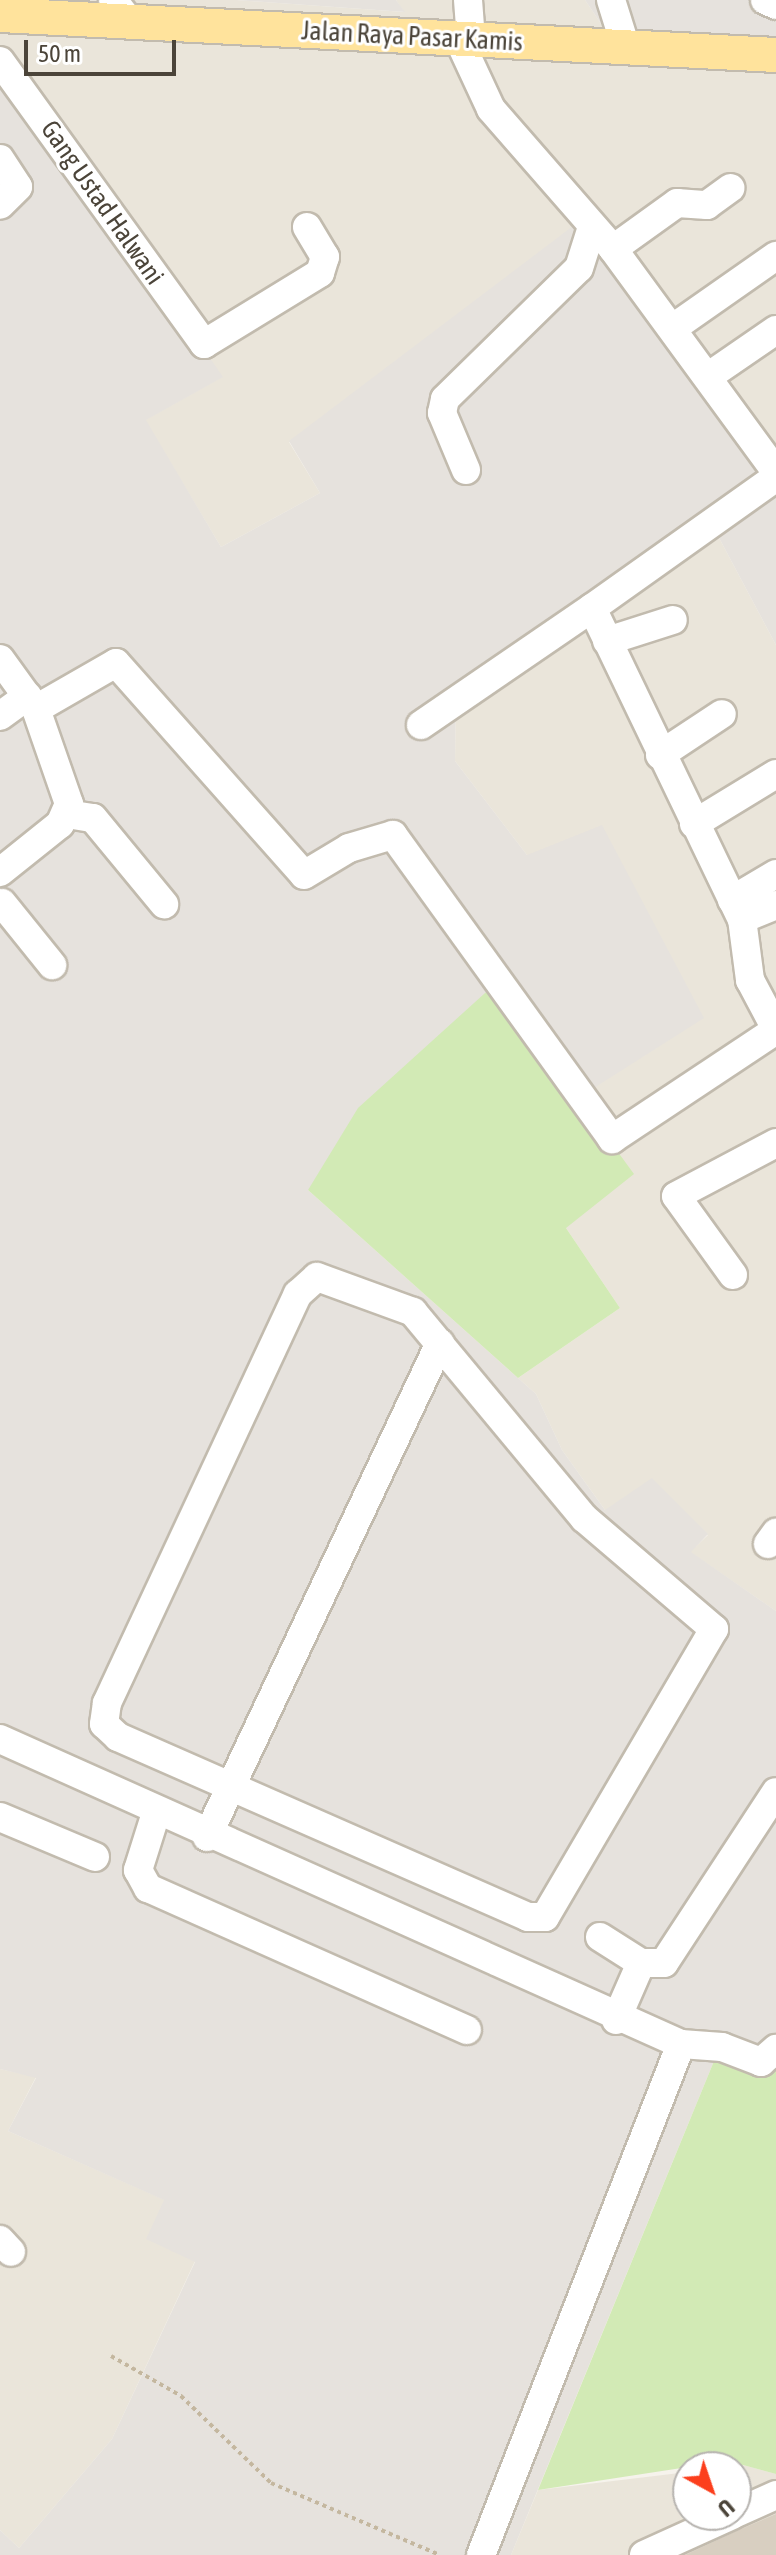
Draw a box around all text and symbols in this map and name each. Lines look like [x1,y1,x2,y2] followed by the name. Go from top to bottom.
[300,16,524,58] street label: Jalan Raya Pasar Kamis
[28,24,180,74] scale bar
[38,40,81,67] text: 50 m
[34,115,170,291] street label: Gang Ustad Halwani
[672,2451,752,2531] north arrow
[713,2494,739,2522] text: U

